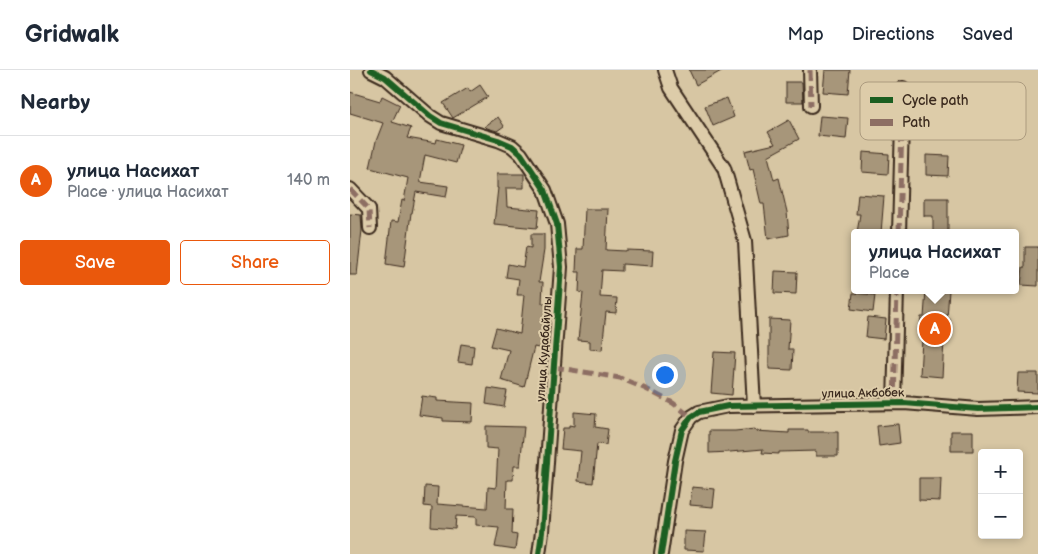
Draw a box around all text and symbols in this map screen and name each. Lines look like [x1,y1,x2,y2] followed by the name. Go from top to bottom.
[25,20,119,49] text: Gridwalk
[788,24,824,45] text: Map
[852,24,934,45] text: Directions
[962,24,1013,45] text: Saved
[860,82,1026,140] legend
[20,90,90,115] text: Nearby
[902,92,969,109] text: Cycle path
[902,114,930,131] text: Path
[67,160,199,183] text: улица Насихат
[31,171,41,190] text: A
[287,171,330,190] text: 140 m
[67,183,229,202] text: Place · улица Насихат
[851,229,1019,294] popup
[20,240,170,285] button: Save
[180,240,330,285] button: Share
[869,241,1001,264] text: улица Насихат
[869,264,909,283] text: Place
[533,296,556,402] street label: улица Кудабайулы
[919,310,951,348] pin: A
[652,362,678,388] your location
[822,385,905,402] street label: улица Акбобек
[978,449,1023,539] map controls
[978,449,1023,494] button: +
[978,494,1023,539] button: −

